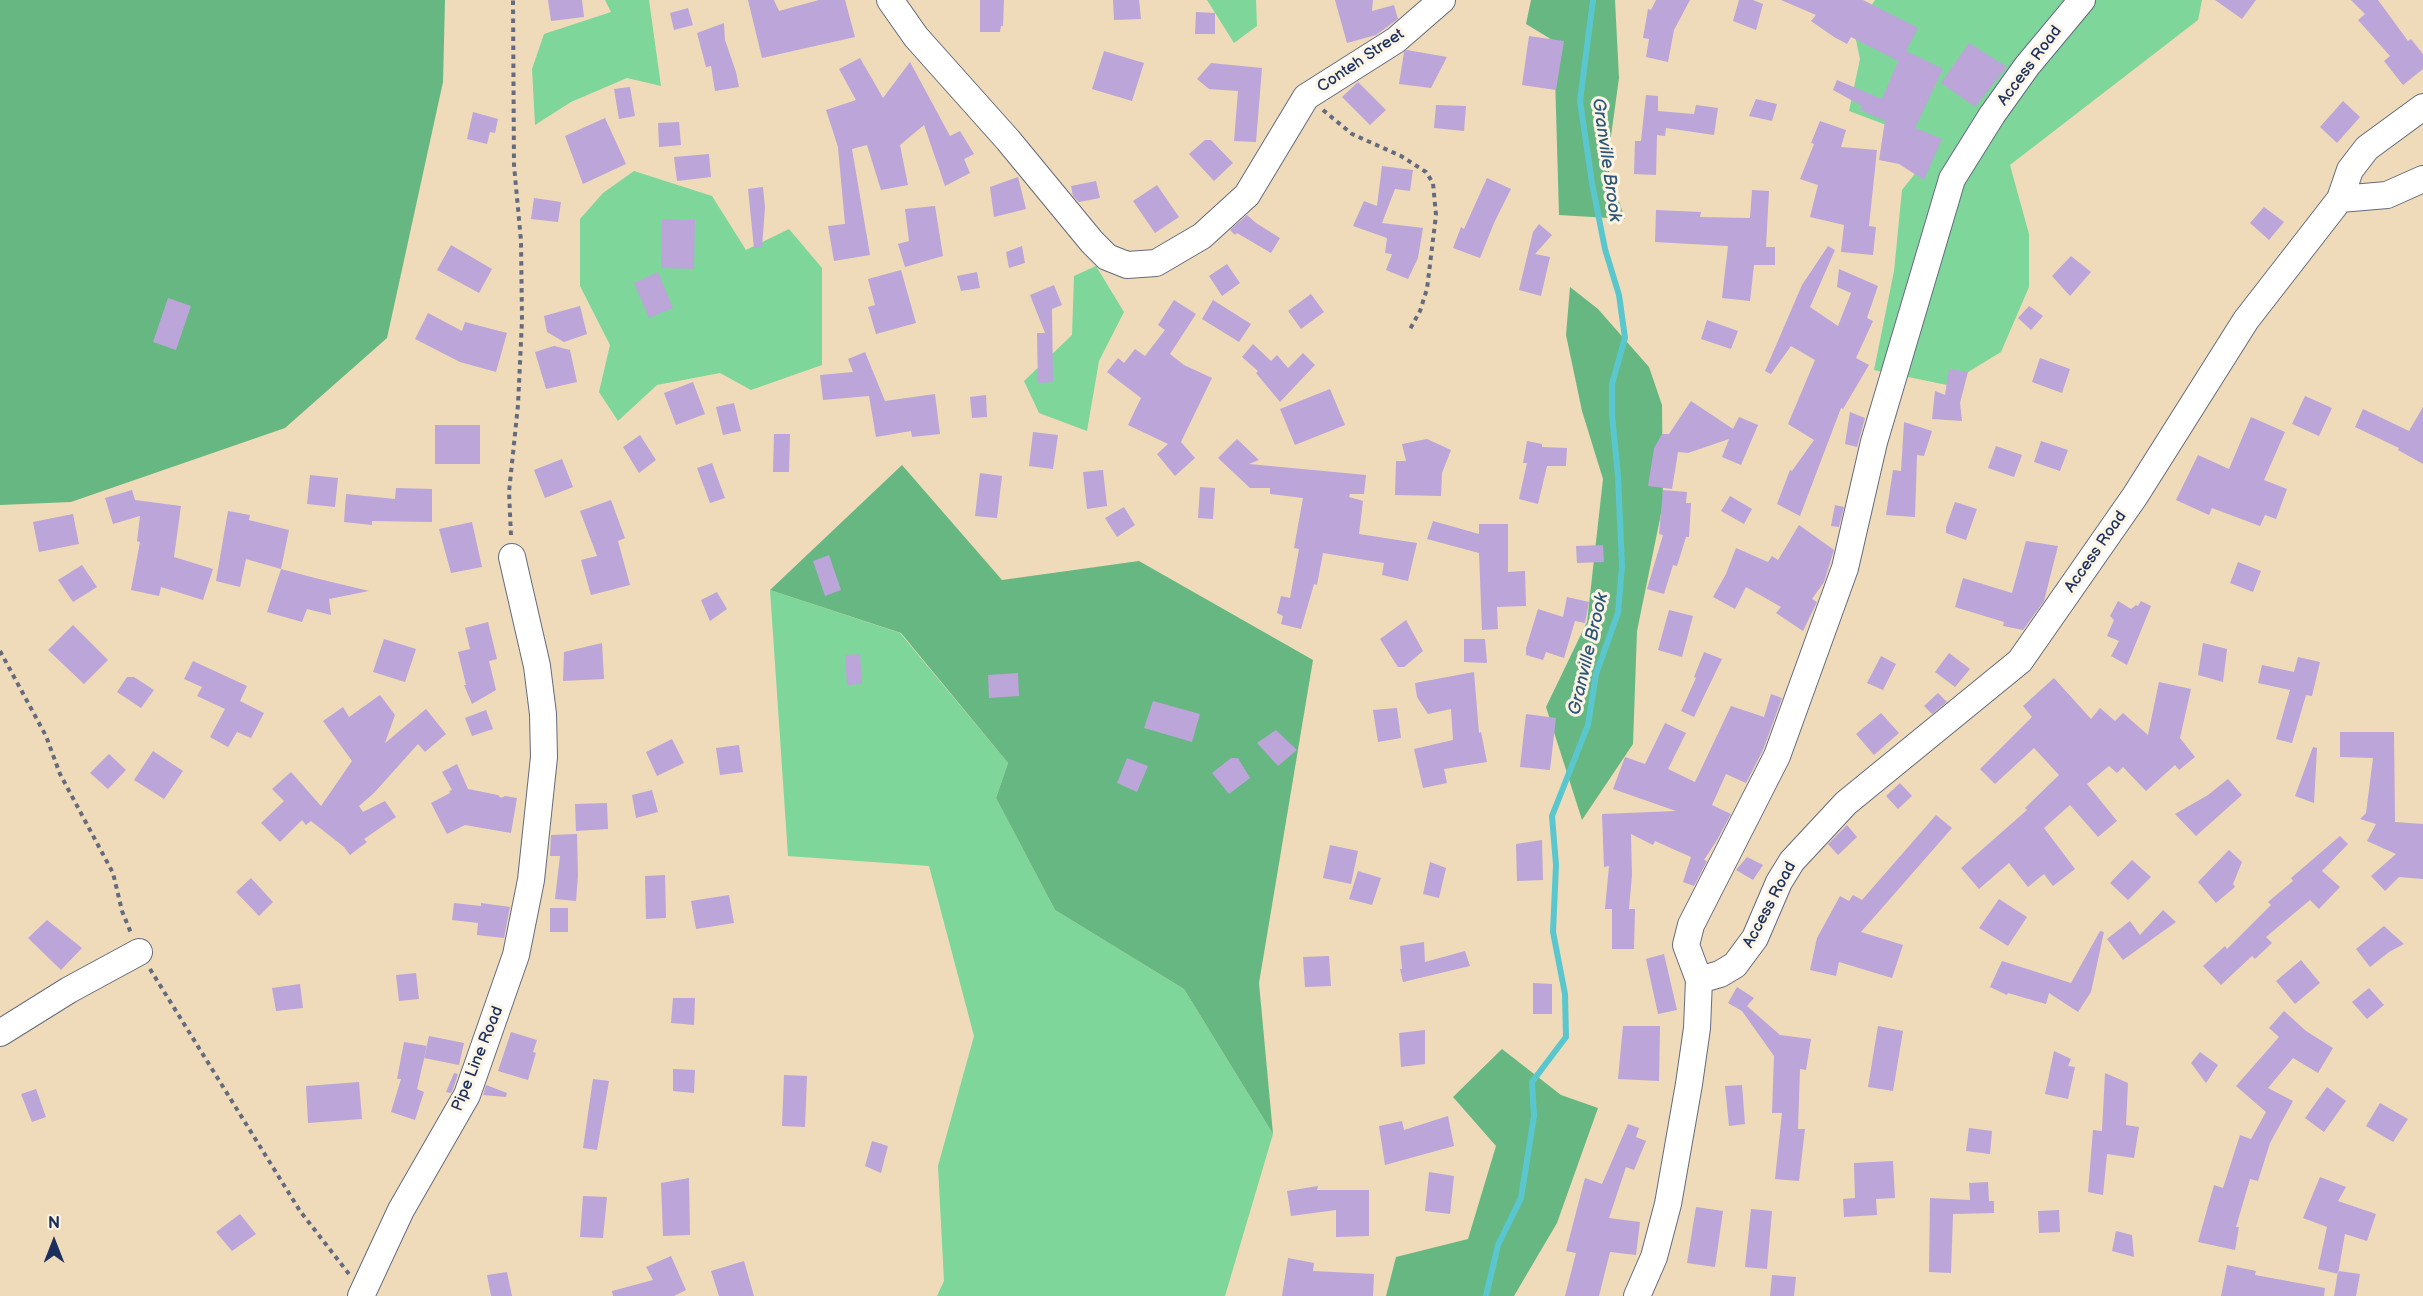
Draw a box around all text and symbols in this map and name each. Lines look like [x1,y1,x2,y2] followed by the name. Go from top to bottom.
[1994,22,2066,110] street label: Access Road
[1314,25,1408,97] street label: Conteh Street
[1587,97,1625,223] water label: Granville Brook
[2061,508,2131,596] street label: Access Road
[1564,591,1614,717] water label: Granville Brook
[1739,859,1801,951] street label: Access Road
[448,1004,508,1114] street label: Pipe Line Road
[24,1212,84,1272] north arrow
[48,1214,60,1233] text: N

